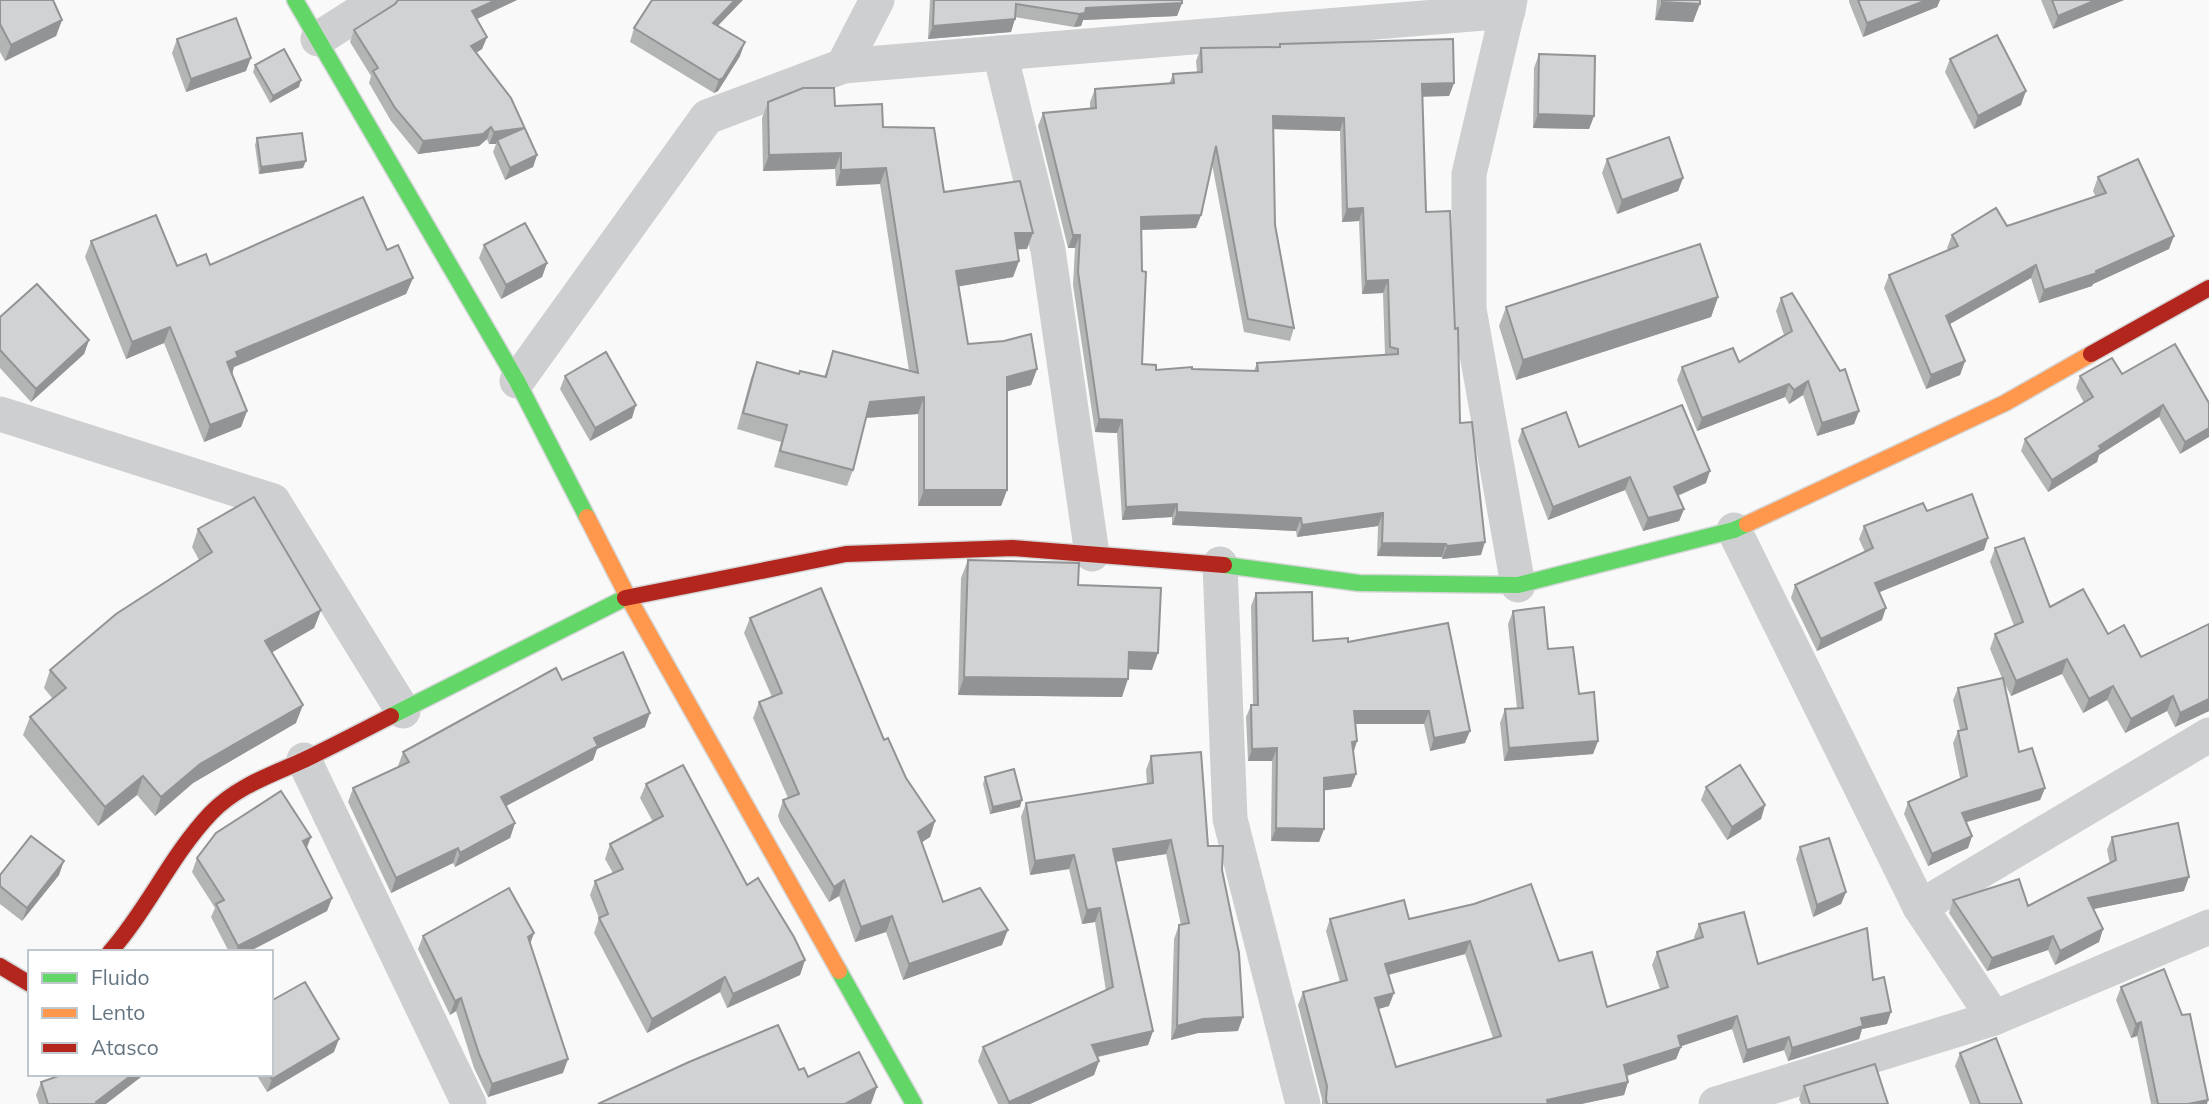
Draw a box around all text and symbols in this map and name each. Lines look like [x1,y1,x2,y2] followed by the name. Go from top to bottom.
[28,950,273,1076] legend
[91,964,150,990] text: Fluido
[91,999,145,1025] text: Lento
[91,1034,159,1060] text: Atasco

